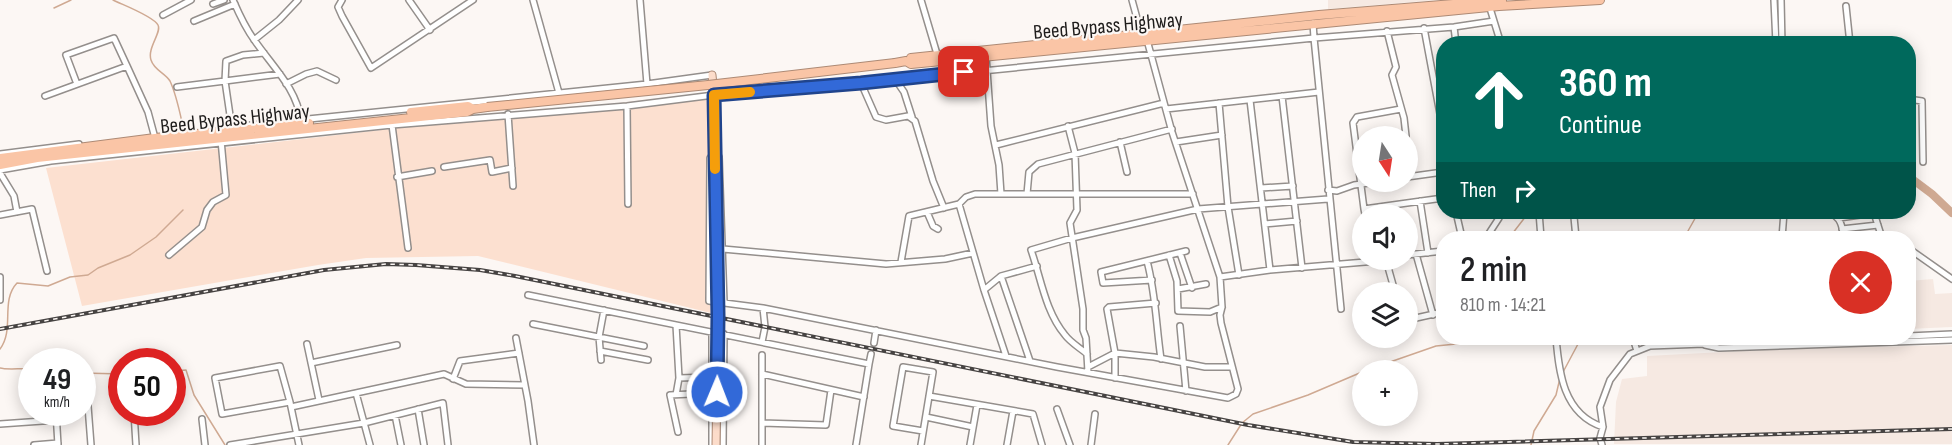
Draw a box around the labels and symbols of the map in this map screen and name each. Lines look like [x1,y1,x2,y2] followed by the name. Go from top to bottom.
[1032,7,1184,45] street label: Beed Bypass Highway
[938,46,989,97] pin
[159,99,311,139] street label: Beed Bypass Highway
[1352,126,1418,192] north arrow
[108,348,186,426] speed limit sign: 50
[685,360,749,424] position arrow

